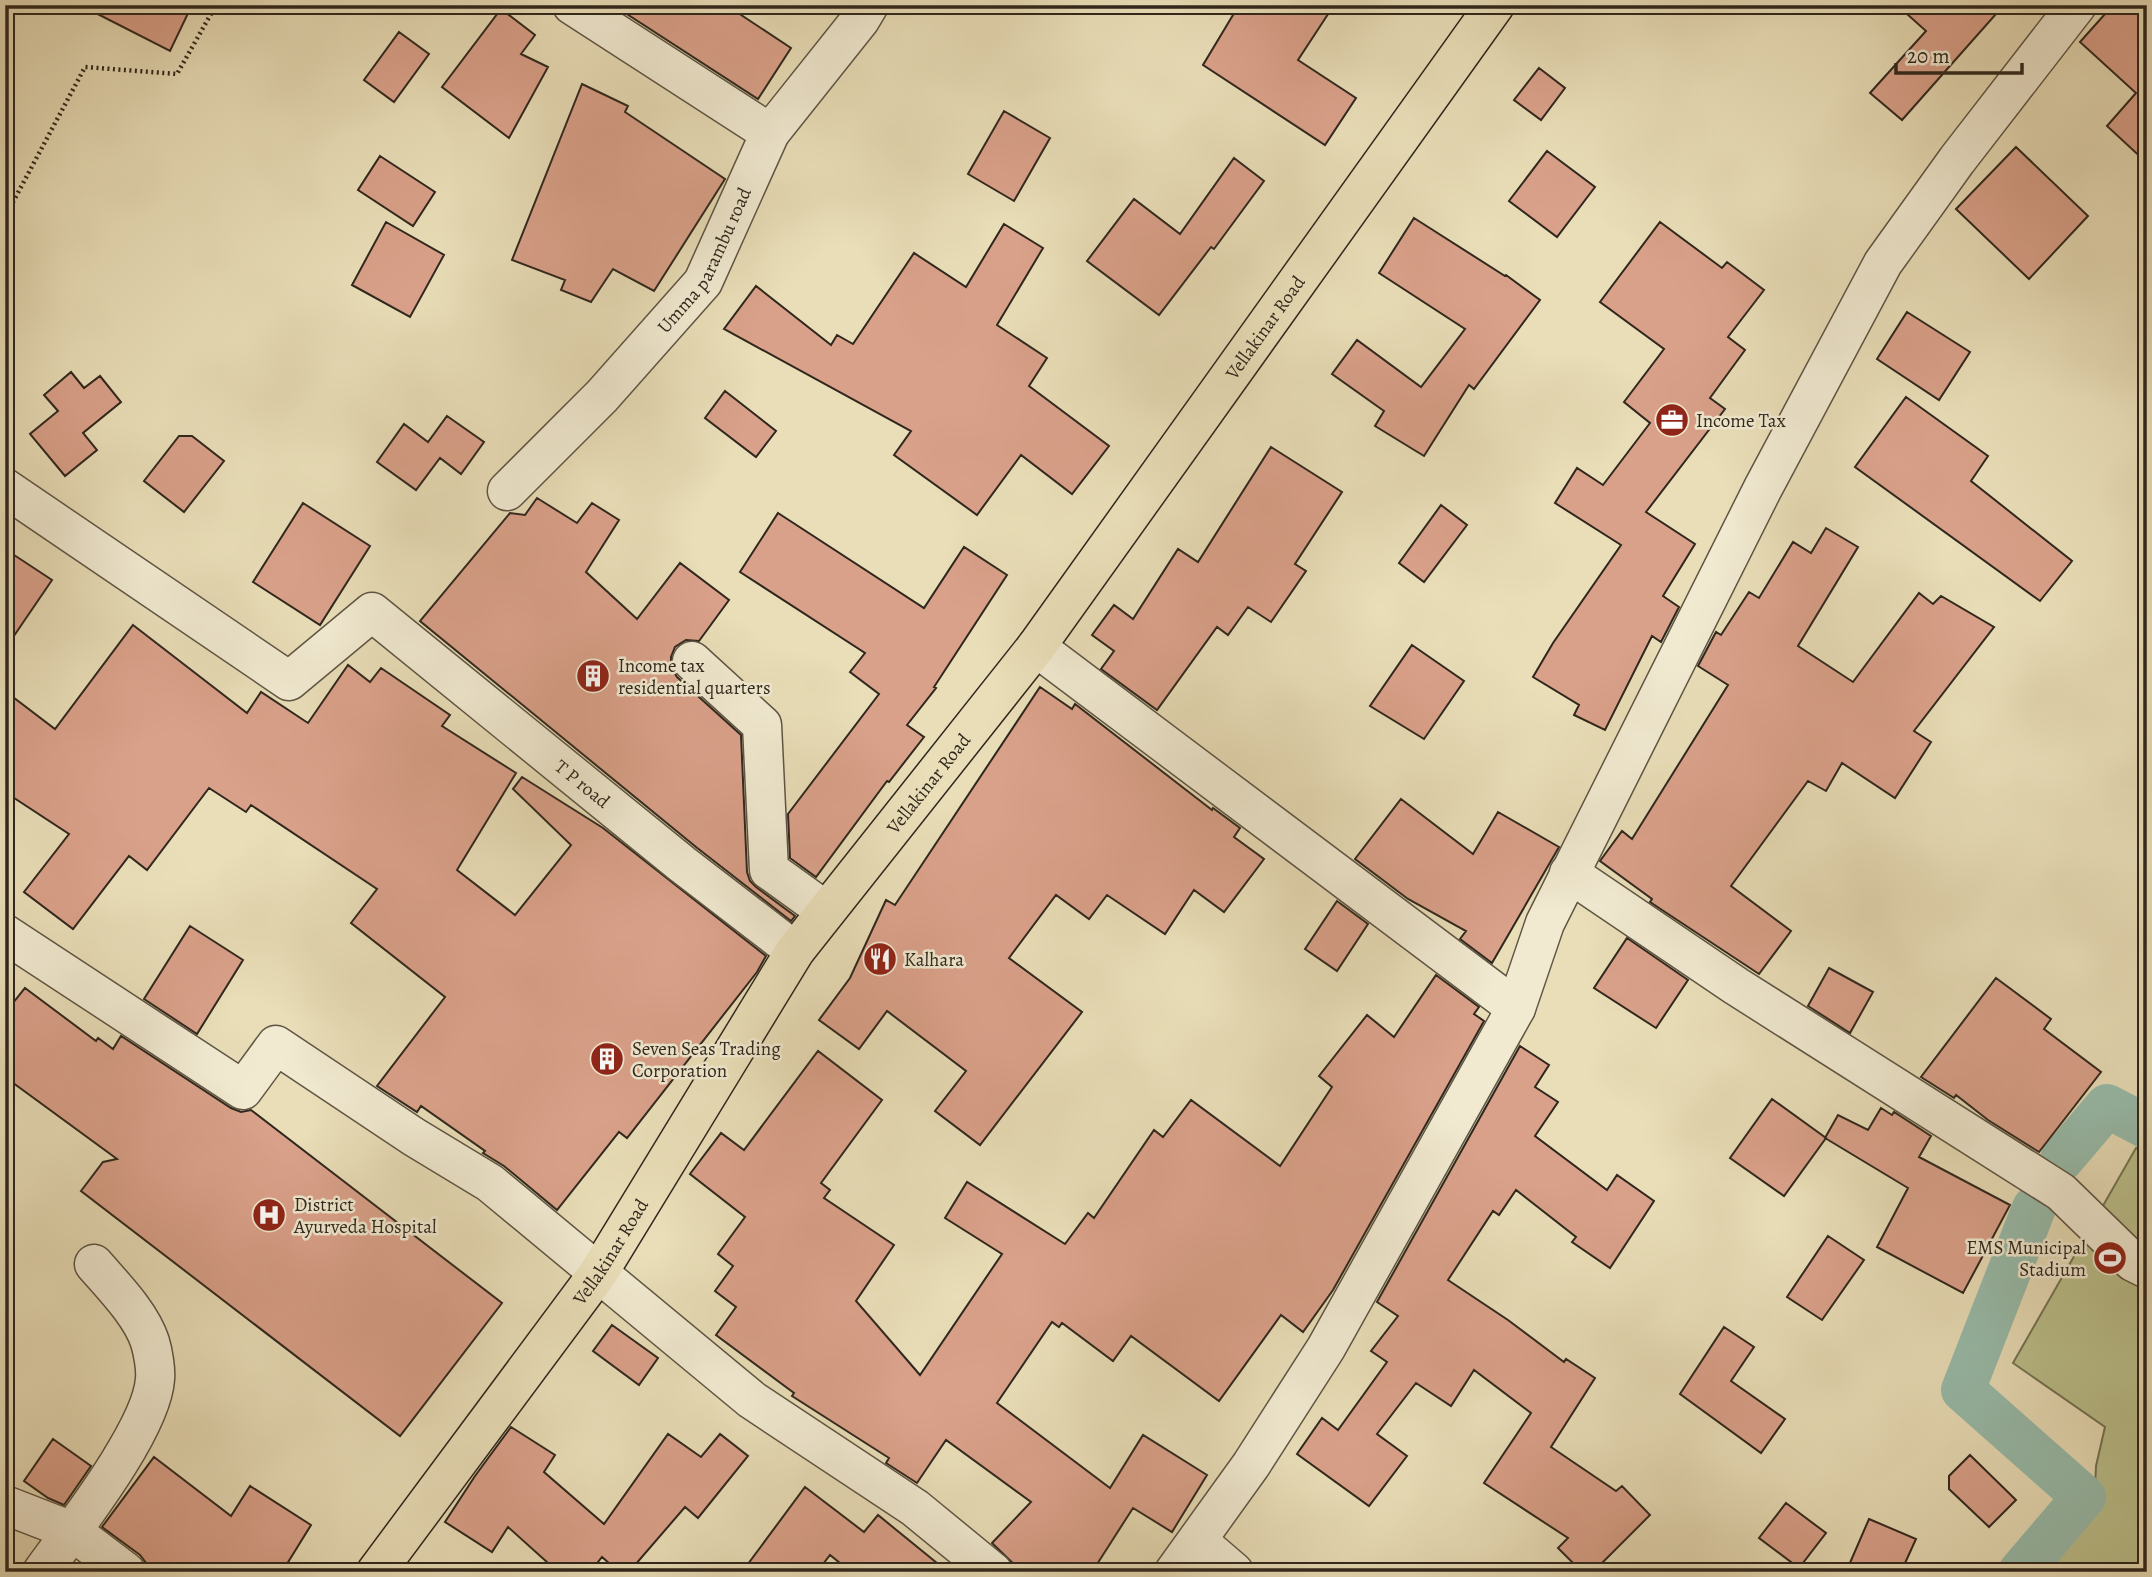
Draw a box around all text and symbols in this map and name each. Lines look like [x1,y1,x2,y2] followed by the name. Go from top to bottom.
[1896,32,2022,76] scale bar
[1907,42,1950,70] text: 20 m
[652,183,758,339] street label: Umma parambu road
[1219,270,1312,386] street label: Vellakinar Road
[1653,401,1691,439] office icon: Income Tax
[1696,408,1786,434] place label: Income Tax
[618,653,771,701] place label: Income tax residential quarters
[574,657,612,695] building icon: Income tax residential quarters
[880,728,977,840] street label: Vellakinar Road
[549,754,616,815] street label: T P road
[861,940,899,978] restaurant icon: Kalhara
[904,947,964,973] place label: Kalhara
[632,1036,781,1084] place label: Seven Seas Trading Corporation
[588,1040,626,1078] building icon: Seven Seas Trading Corporation
[293,1192,437,1240] place label: District Ayurveda Hospital
[566,1193,655,1311] street label: Vellakinar Road
[250,1196,288,1234] hospital icon: District Ayurveda Hospital
[1966,1235,2086,1283] place label: EMS Municipal Stadium
[2091,1239,2129,1277] sports icon: EMS Municipal Stadium

